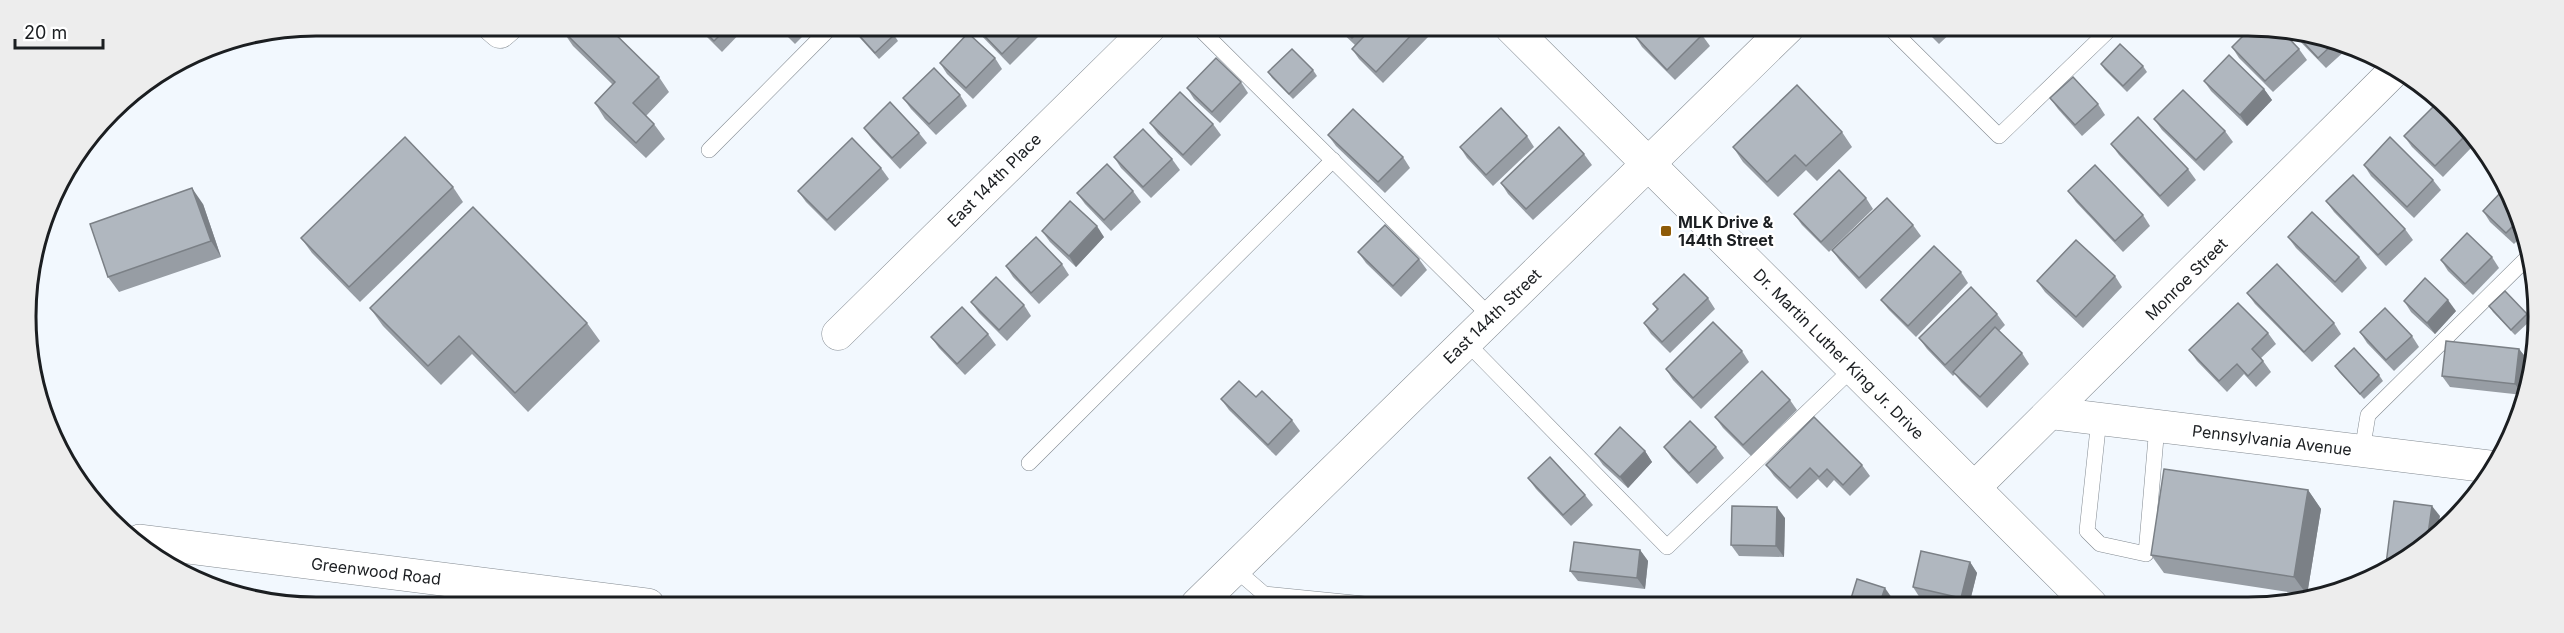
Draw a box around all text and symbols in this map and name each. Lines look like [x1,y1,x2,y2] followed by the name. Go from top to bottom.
[15,12,104,50] scale bar
[24,22,67,43] text: 20 m
[943,129,1045,231] street label: East 144th Place
[1678,212,1774,250] place label: MLK Drive & 144th Street
[1659,224,1673,238] marker: MLK Drive & 144th Street
[2141,234,2231,324] street label: Monroe Street
[1439,264,1545,368] street label: East 144th Street
[1750,265,1928,443] street label: Dr. Martin Luther King Jr. Drive
[2191,420,2353,460] street label: Pennsylvania Avenue
[310,553,442,589] street label: Greenwood Road

